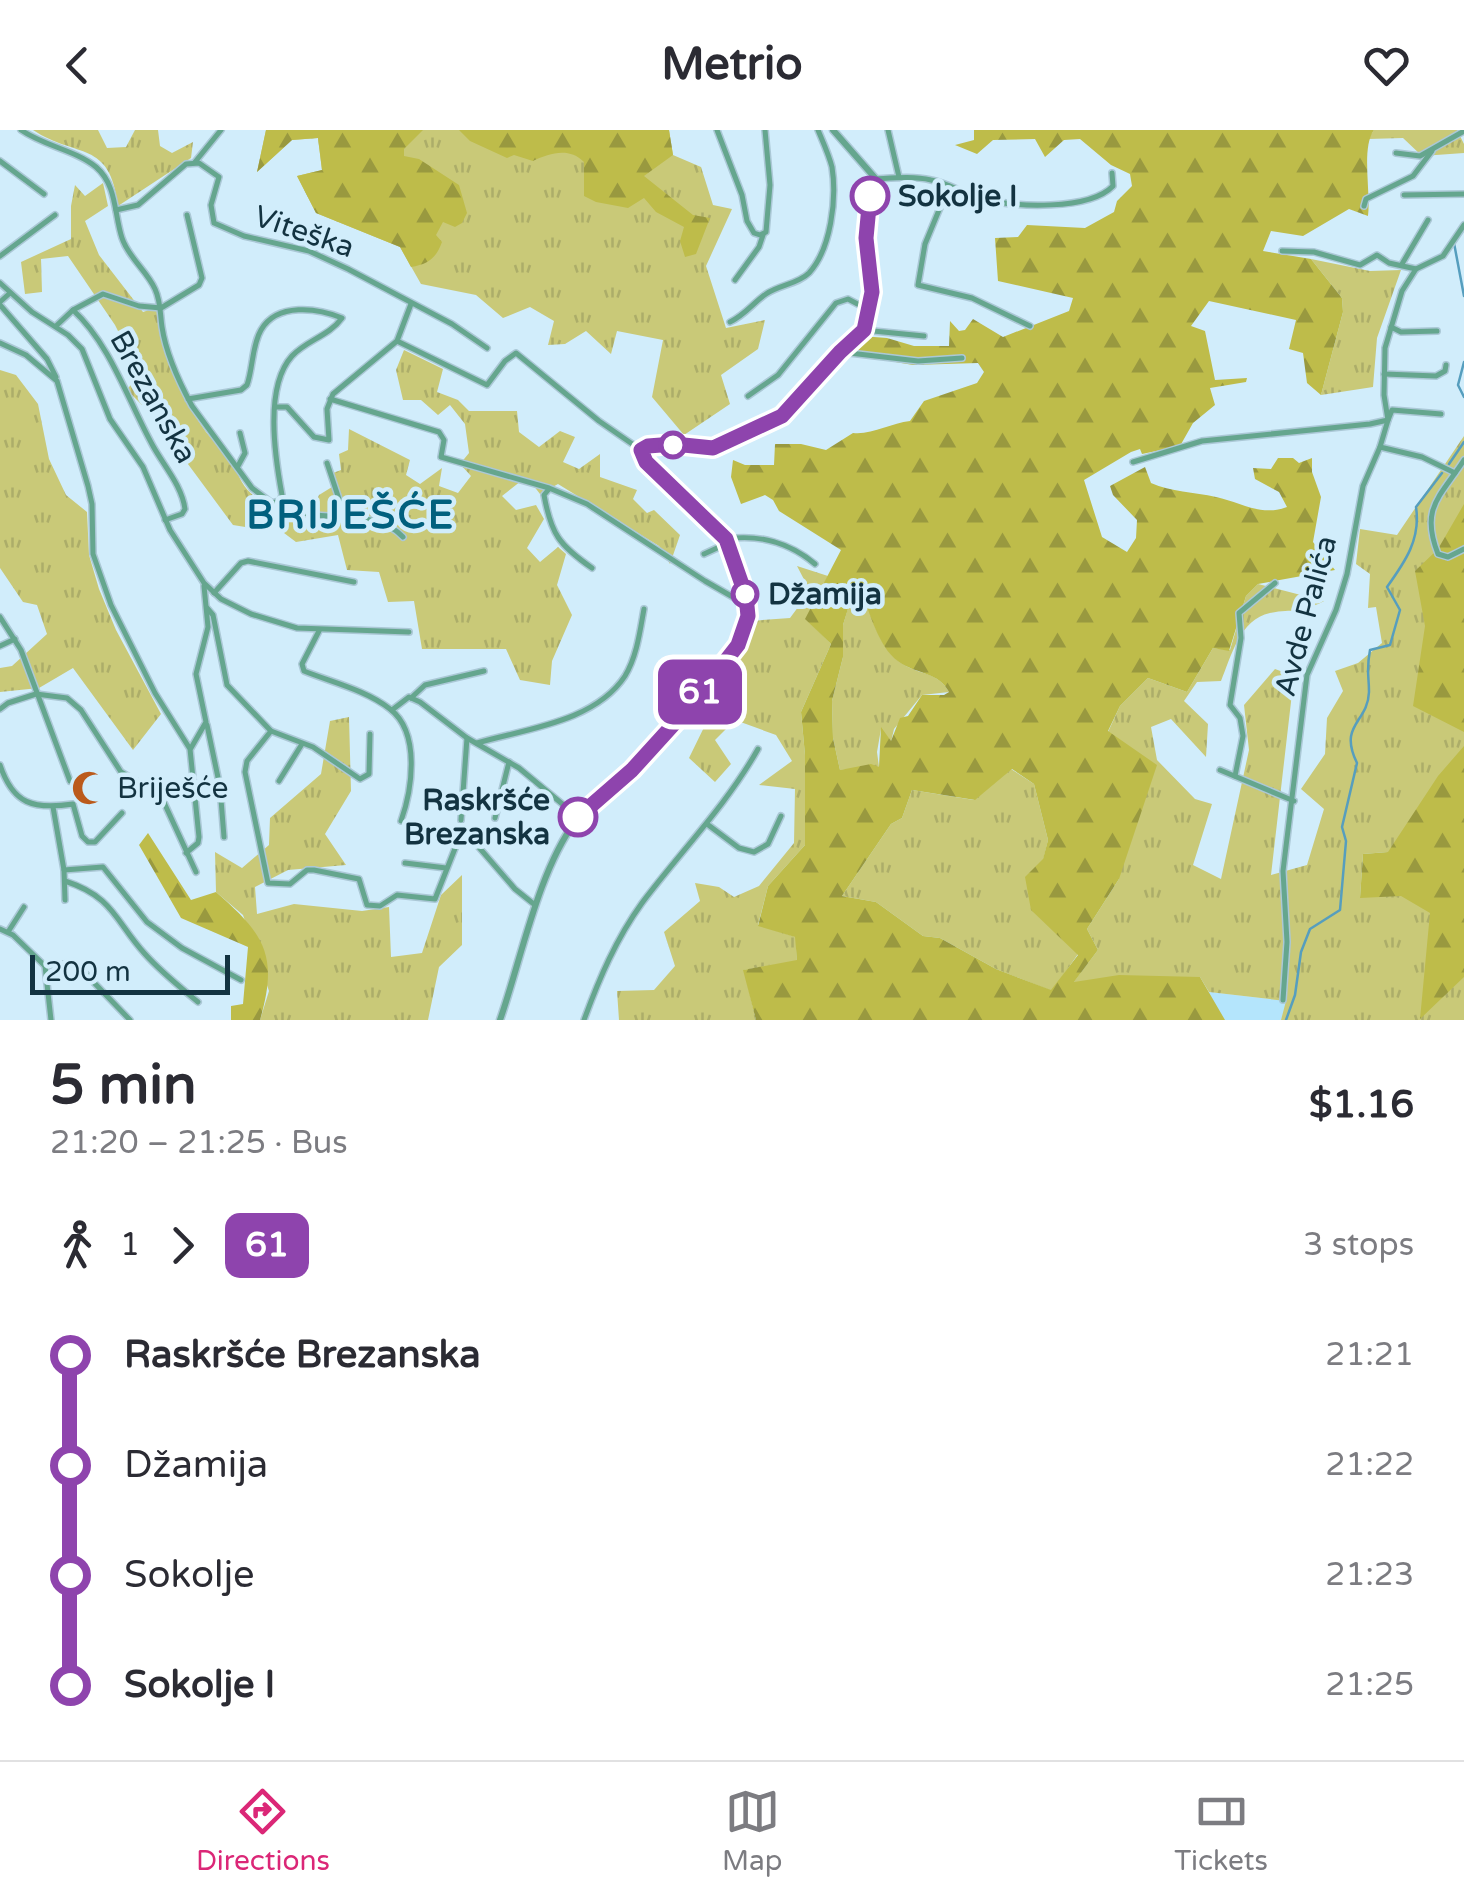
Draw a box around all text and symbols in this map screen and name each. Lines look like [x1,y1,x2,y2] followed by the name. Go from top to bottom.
[50,38,105,93] icon: back
[661,38,803,92] text: Metrio
[1359,38,1414,93] icon: heart
[851,177,889,215] marker: Sokolje I
[898,178,1017,215] place label: Sokolje I
[249,198,359,266] street label: Viteška
[101,324,205,470] street label: Brezanska
[660,432,686,458] unlabelled marker
[246,490,456,539] district label: BRIJEŠĆE
[1267,532,1345,700] street label: Avde Palića
[768,576,882,613] place label: Džamija
[732,581,758,607] marker: Džamija
[655,660,745,724] line badge: 61
[678,671,722,713] text: 61
[70,769,108,807] mosque icon: Briješće
[117,770,228,807] place label: Briješće
[404,782,550,853] place label: Raskršće Brezanska
[559,798,597,836] marker: Raskršće Brezanska
[30,950,230,994] scale bar
[45,955,131,989] text: 200 m
[50,1053,197,1119] text: 5 min
[1309,1082,1414,1128] text: $1.16
[50,1124,348,1162] text: 21:20 – 21:25 · Bus
[50,1218,105,1273] icon: walk
[155,1218,210,1273] icon: forward
[245,1224,289,1266] text: 61
[120,1226,140,1264] text: 1
[1303,1226,1414,1264] text: 3 stops
[124,1332,481,1378] text: Raskršće Brezanska
[1325,1336,1414,1374] text: 21:21
[124,1442,268,1488] text: Džamija
[1325,1446,1414,1484] text: 21:22
[124,1552,255,1598] text: Sokolje
[1325,1556,1414,1594] text: 21:23
[124,1662,275,1708] text: Sokolje I
[1325,1666,1414,1704] text: 21:25
[196,1784,330,1878] tab: Directions
[722,1784,782,1878] tab: Map
[1174,1784,1268,1878] tab: Tickets

